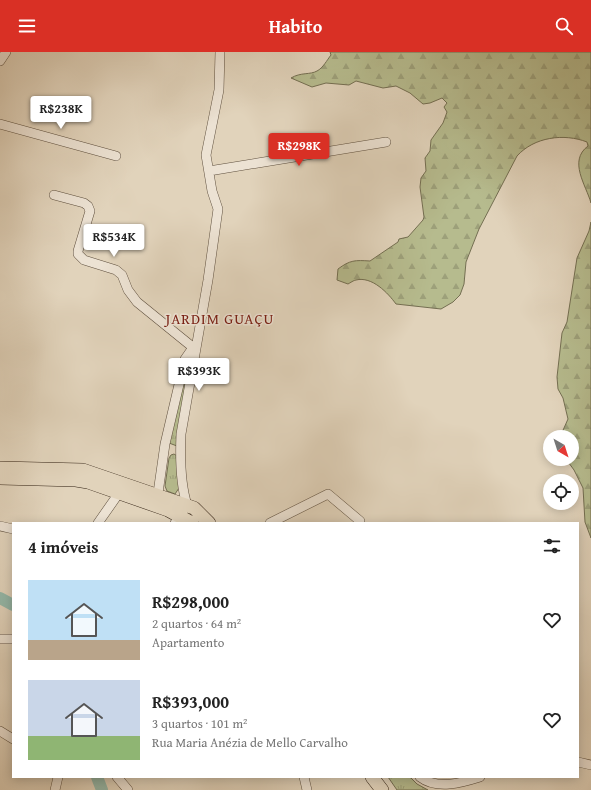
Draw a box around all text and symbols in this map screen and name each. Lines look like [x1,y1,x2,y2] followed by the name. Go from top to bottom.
[269,13,322,40] text: Habito
[16,15,38,37] icon: menu
[553,15,575,37] icon: search
[28,96,94,130] pin: R$238K
[39,99,83,118] text: R$238K
[266,133,332,167] pin: R$298K
[277,136,321,155] text: R$298K
[81,224,147,258] pin: R$534K
[92,227,136,246] text: R$534K
[164,308,274,329] district label: JARDIM GUAÇU
[166,358,232,392] pin: R$393K
[177,361,221,380] text: R$393K
[543,430,579,466] north arrow
[543,430,579,510] map controls
[543,474,579,510] button: locate
[28,534,99,559] text: 4 imóveis
[541,535,563,557] icon: filters
[152,589,229,614] text: R$298,000
[60,596,108,644] icon: home
[541,609,563,631] icon: heart
[152,614,241,633] text: 2 quartos · 64 m²
[152,633,224,652] text: Apartamento
[152,689,229,714] text: R$393,000
[60,696,108,744] icon: home
[541,709,563,731] icon: heart
[152,714,247,733] text: 3 quartos · 101 m²
[152,733,348,752] text: Rua Maria Anézia de Mello Carvalho

